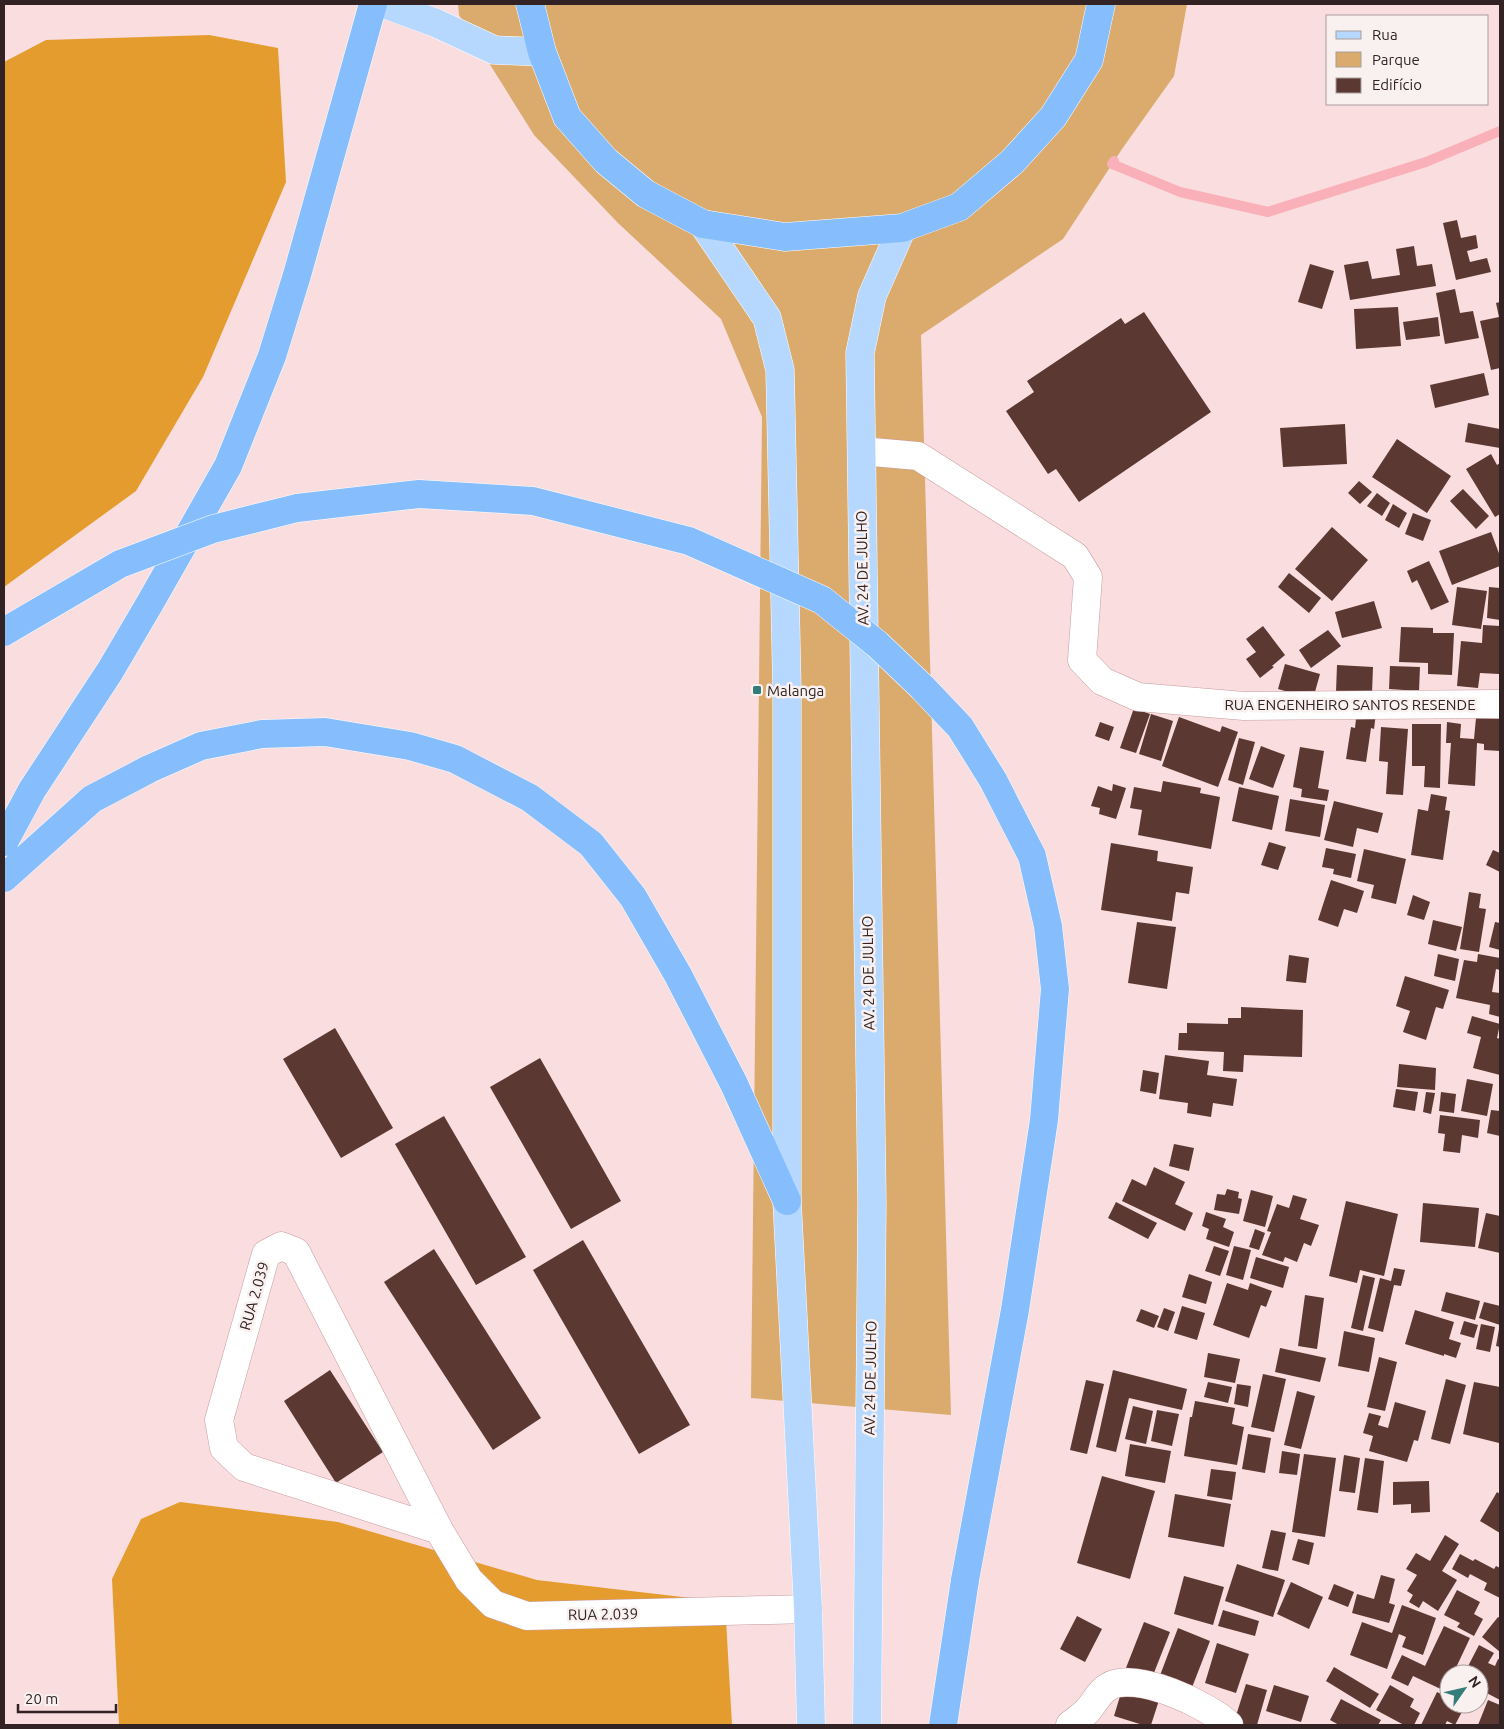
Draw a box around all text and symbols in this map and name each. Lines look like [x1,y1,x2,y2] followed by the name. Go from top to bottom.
[1326,15,1489,105] legend
[1372,26,1398,43] text: Rua
[1372,51,1420,68] text: Parque
[1372,76,1422,93] text: Edifício
[852,510,872,626] street label: AV. 24 DE JULHO
[767,682,824,699] place label: Malanga
[751,684,763,696] marker: Malanga
[1224,696,1476,713] street label: RUA ENGENHEIRO SANTOS RESENDE
[858,915,878,1031] street label: AV. 24 DE JULHO
[236,1260,272,1332] street label: RUA 2.039
[860,1320,880,1436] street label: AV. 24 DE JULHO
[568,1605,638,1623] street label: RUA 2.039
[1439,1664,1489,1714] north arrow
[1465,1673,1484,1691] text: N
[18,1682,115,1714] scale bar
[25,1690,58,1707] text: 20 m

